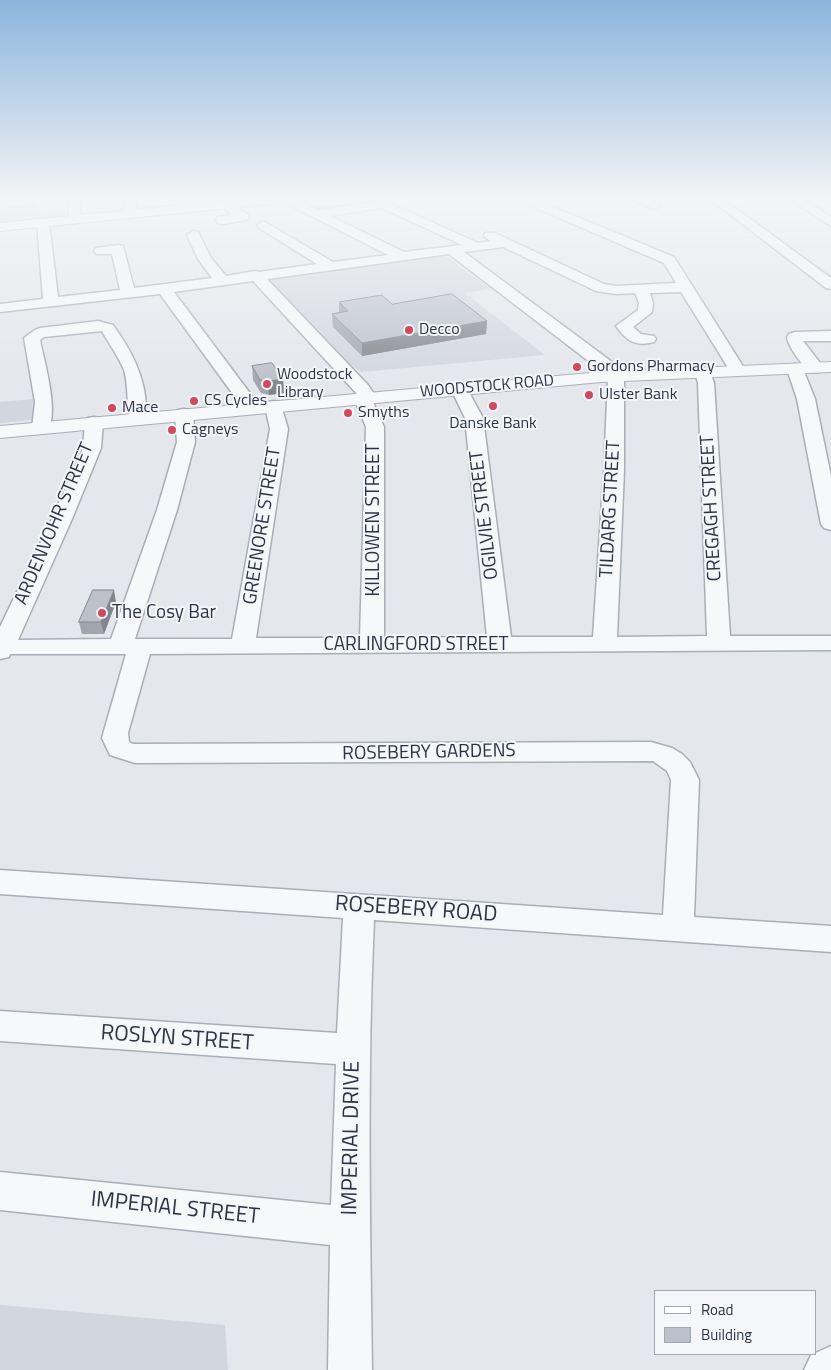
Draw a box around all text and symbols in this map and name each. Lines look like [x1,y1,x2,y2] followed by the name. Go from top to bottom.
[419,320,460,340] place label: Decco
[403,324,415,336] marker: Decco
[587,357,715,377] place label: Gordons Pharmacy
[571,361,583,373] marker: Gordons Pharmacy
[277,365,352,403] place label: Woodstock Library
[419,372,555,402] street label: WOODSTOCK ROAD
[261,378,273,390] marker: Woodstock Library
[599,385,677,405] place label: Ulster Bank
[583,389,595,401] marker: Ulster Bank
[204,391,267,411] place label: CS Cycles
[188,395,200,407] marker: CS Cycles
[122,398,158,418] place label: Mace
[487,400,499,412] marker: Danske Bank
[106,402,118,414] marker: Mace
[358,403,409,423] place label: Smyths
[342,407,354,419] marker: Smyths
[449,414,537,434] place label: Danske Bank
[182,420,239,440] place label: Cagneys
[166,424,178,436] marker: Cagneys
[697,434,727,582] street label: CREGAGH STREET
[11,440,99,608] street label: ARDENVOHR STREET
[596,440,626,578] street label: TILDARG STREET
[363,443,385,597] street label: KILLOWEN STREET
[239,446,287,606] street label: GREENORE STREET
[466,449,504,581] street label: OGILVIE STREET
[112,602,216,624] place label: The Cosy Bar
[96,607,108,619] marker: The Cosy Bar
[323,634,509,656] street label: CARLINGFORD STREET
[342,740,516,766] street label: ROSEBERY GARDENS
[334,891,498,929] street label: ROSEBERY ROAD
[100,1020,254,1058] street label: ROSLYN STREET
[337,1060,367,1216] street label: IMPERIAL DRIVE
[89,1187,261,1231] street label: IMPERIAL STREET
[654,1290,816,1355] legend
[701,1298,733,1321] text: Road
[701,1323,752,1346] text: Building

